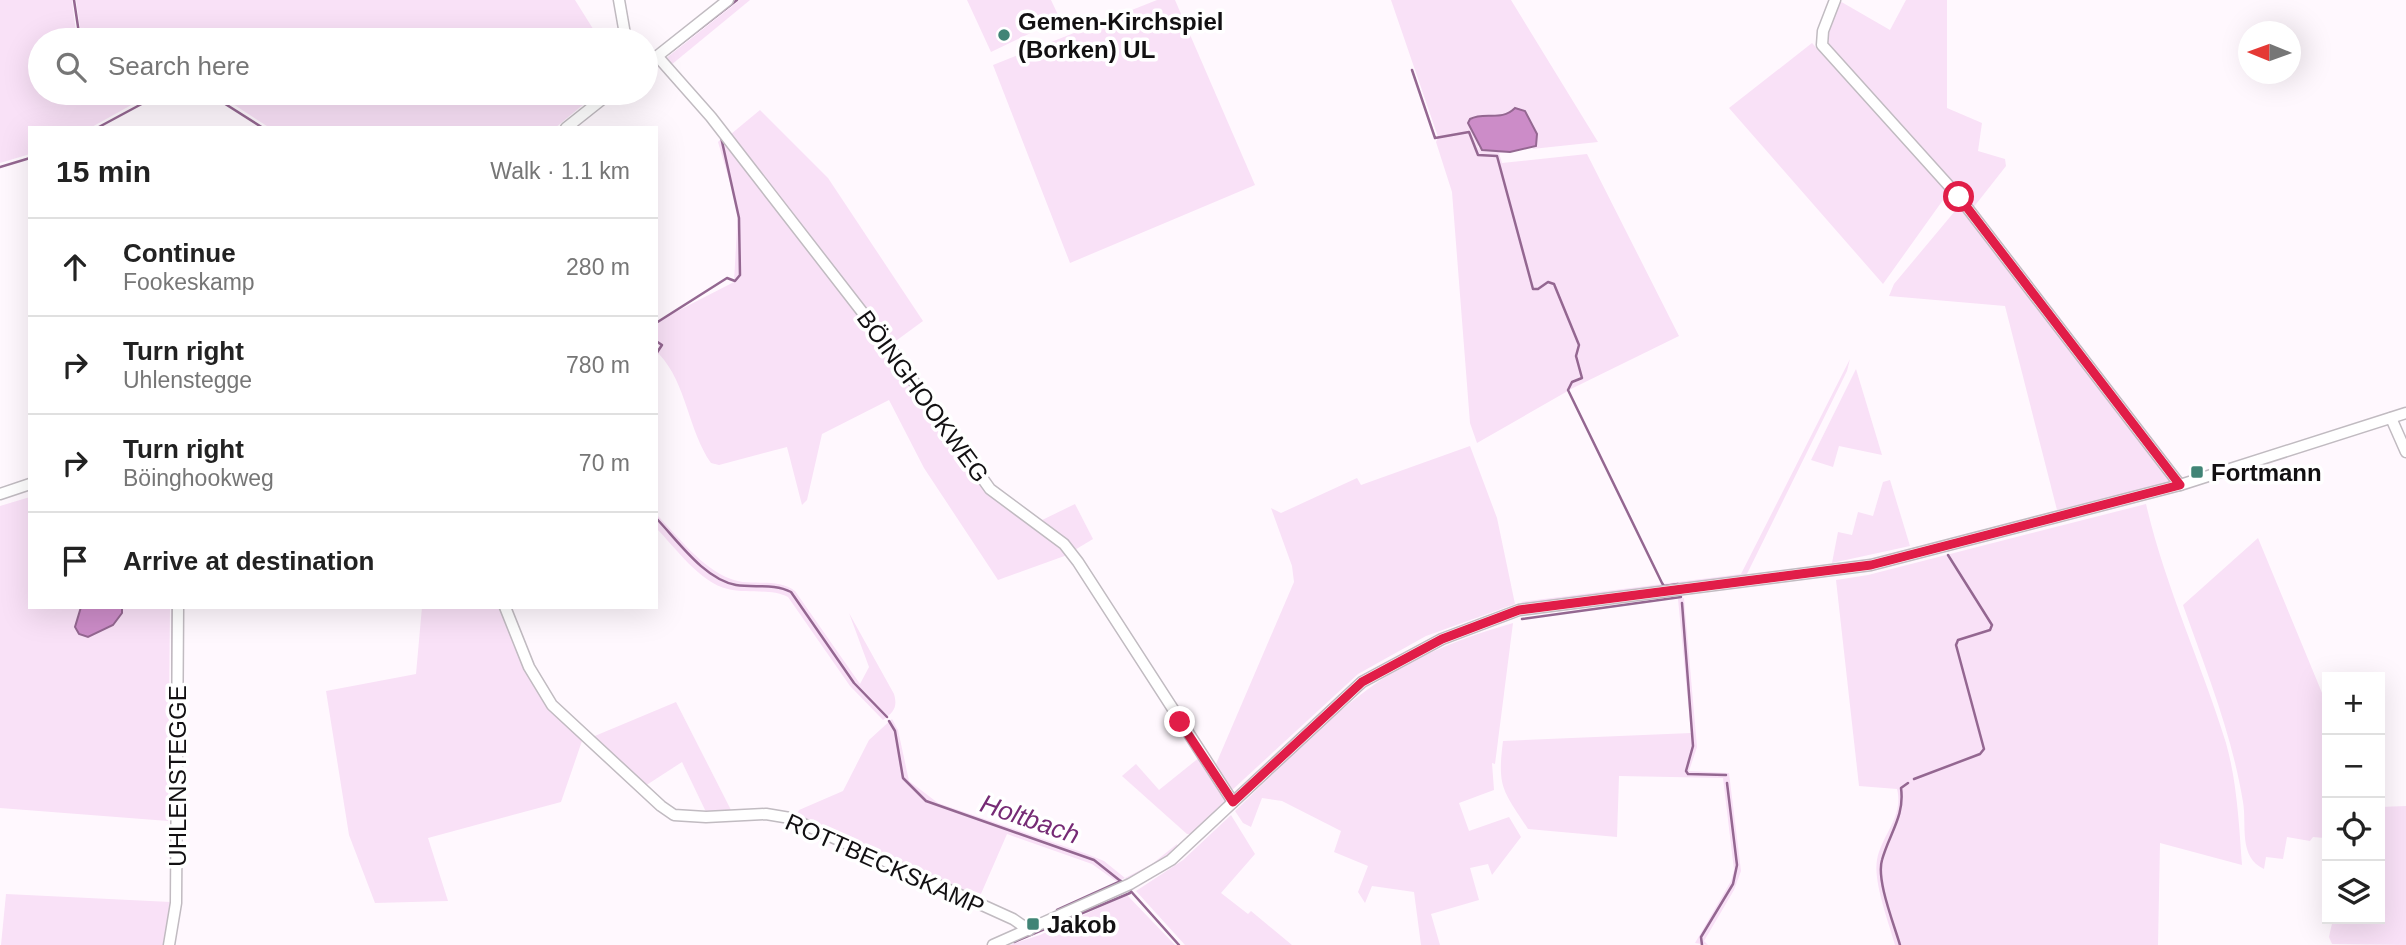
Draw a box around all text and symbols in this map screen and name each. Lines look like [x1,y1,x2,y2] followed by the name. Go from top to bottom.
[1018,8,1223,63] place label: Gemen-Kirchspiel (Borken) UL
[2238,21,2301,84] north arrow
[996,27,1012,43] marker: Gemen-Kirchspiel (Borken) UL
[28,28,658,105] search box
[52,48,90,86] icon: search
[108,51,250,81] text: Search here
[56,155,151,188] text: 15 min
[490,158,630,184] text: Walk · 1.1 km
[1943,181,1974,212] route start
[123,238,236,268] text: Continue
[56,248,94,286] icon: ahead
[566,254,630,280] text: 280 m
[123,269,255,295] text: Fookeskamp
[852,305,994,487] street label: BÖINGHOOKWEG
[123,336,244,366] text: Turn right
[56,346,94,384] icon: right
[566,352,630,378] text: 780 m
[123,367,252,393] text: Uhlenstegge
[123,434,244,464] text: Turn right
[56,444,94,482] icon: right
[579,450,630,476] text: 70 m
[2211,459,2322,486] place label: Fortmann
[2189,464,2205,480] marker: Fortmann
[123,465,274,491] text: Böinghookweg
[56,542,94,580] icon: arrive
[123,546,374,576] text: Arrive at destination
[2322,672,2385,924] map controls
[2322,672,2385,735] button: +
[164,685,191,867] street label: UHLENSTEGGE
[1164,706,1195,737] route end
[2322,735,2385,798] button: −
[977,788,1083,850] water label: Holtbach
[2322,798,2385,861] button: locate
[781,808,989,920] street label: ROTTBECKSKAMP
[2322,861,2385,924] button: layers
[1047,911,1116,938] place label: Jakob
[1025,916,1041,932] marker: Jakob

